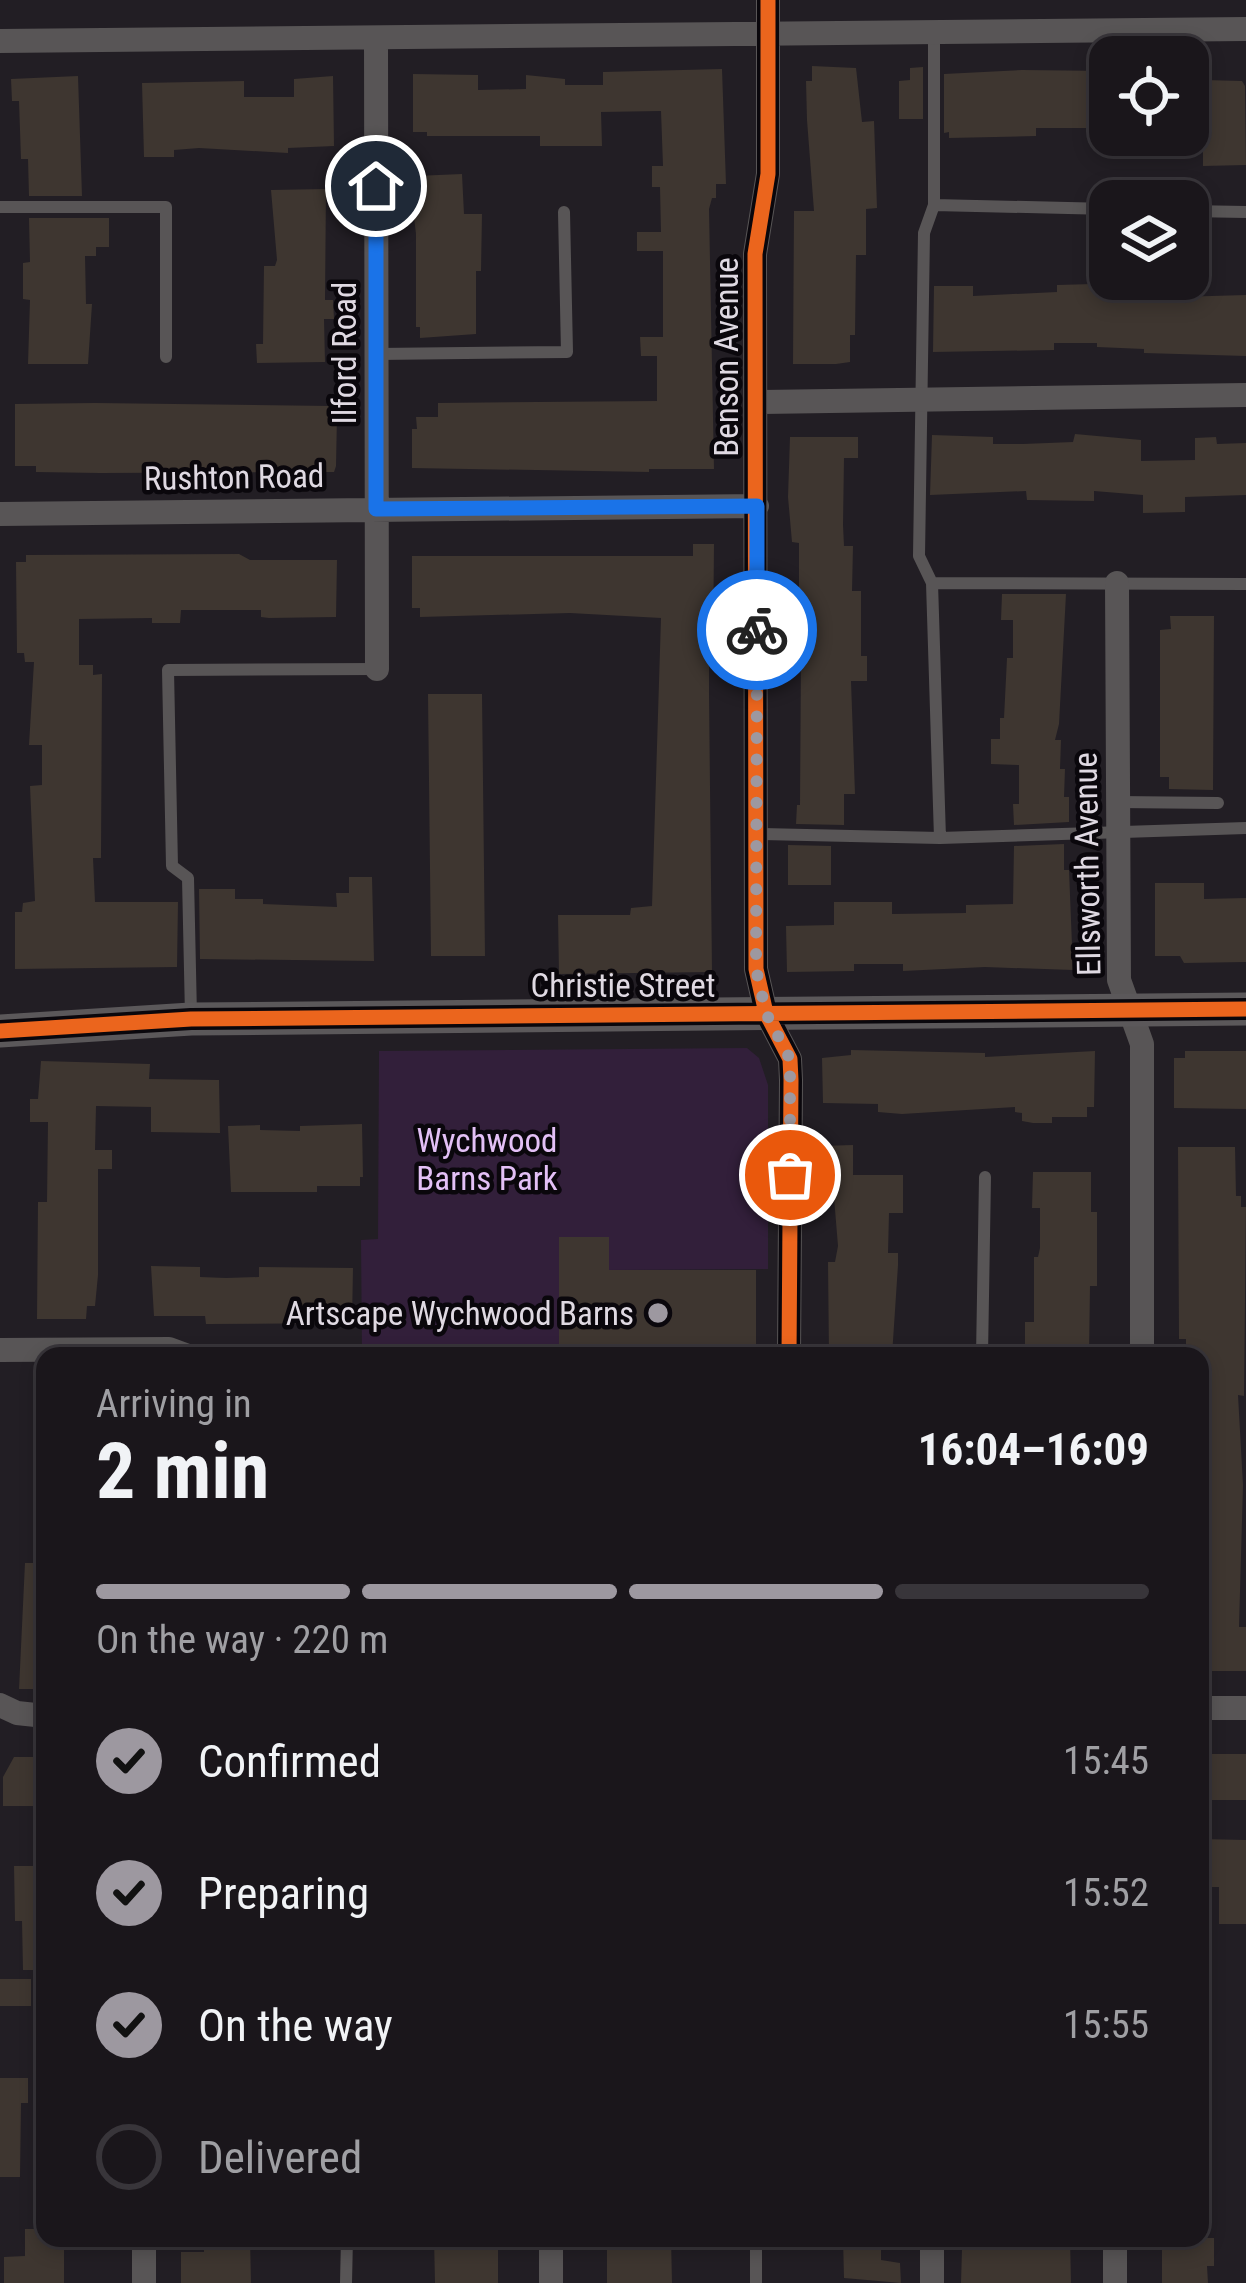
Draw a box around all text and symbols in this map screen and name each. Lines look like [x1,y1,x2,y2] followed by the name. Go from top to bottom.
[1089,36,1209,300] map controls
[1089,36,1209,156] button: locate
[325,135,427,237] pin
[343,153,409,219] icon: home
[1089,180,1209,300] button: layers
[707,257,746,457] street label: Benson Avenue
[325,282,364,424] street label: Ilford Road
[144,456,324,498] street label: Rushton Road
[697,570,817,690] courier
[724,597,790,663] icon: bike
[1066,752,1108,976] street label: Ellsworth Avenue
[530,966,716,1005] street label: Christie Street
[416,1121,558,1198] park label: Wychwood Barns Park
[739,1124,841,1226] pin
[757,1142,823,1208] icon: bag
[286,1294,634,1333] place label: Artscape Wychwood Barns
[645,1300,671,1326] marker: Artscape Wychwood Barns
[96,1381,252,1427] text: Arriving in
[918,1423,1149,1476] text: 16:04–16:09
[96,1426,269,1517] text: 2 min
[96,1617,388,1663] text: On the way · 220 m
[96,1728,162,1794] icon: check
[198,1735,381,1788] text: Confirmed
[1063,1738,1149,1784] text: 15:45
[96,1860,162,1926] icon: check
[198,1867,369,1920] text: Preparing
[1063,1870,1149,1916] text: 15:52
[96,1992,162,2058] icon: check
[198,1999,393,2052] text: On the way
[1063,2002,1149,2048] text: 15:55
[198,2131,362,2184] text: Delivered

